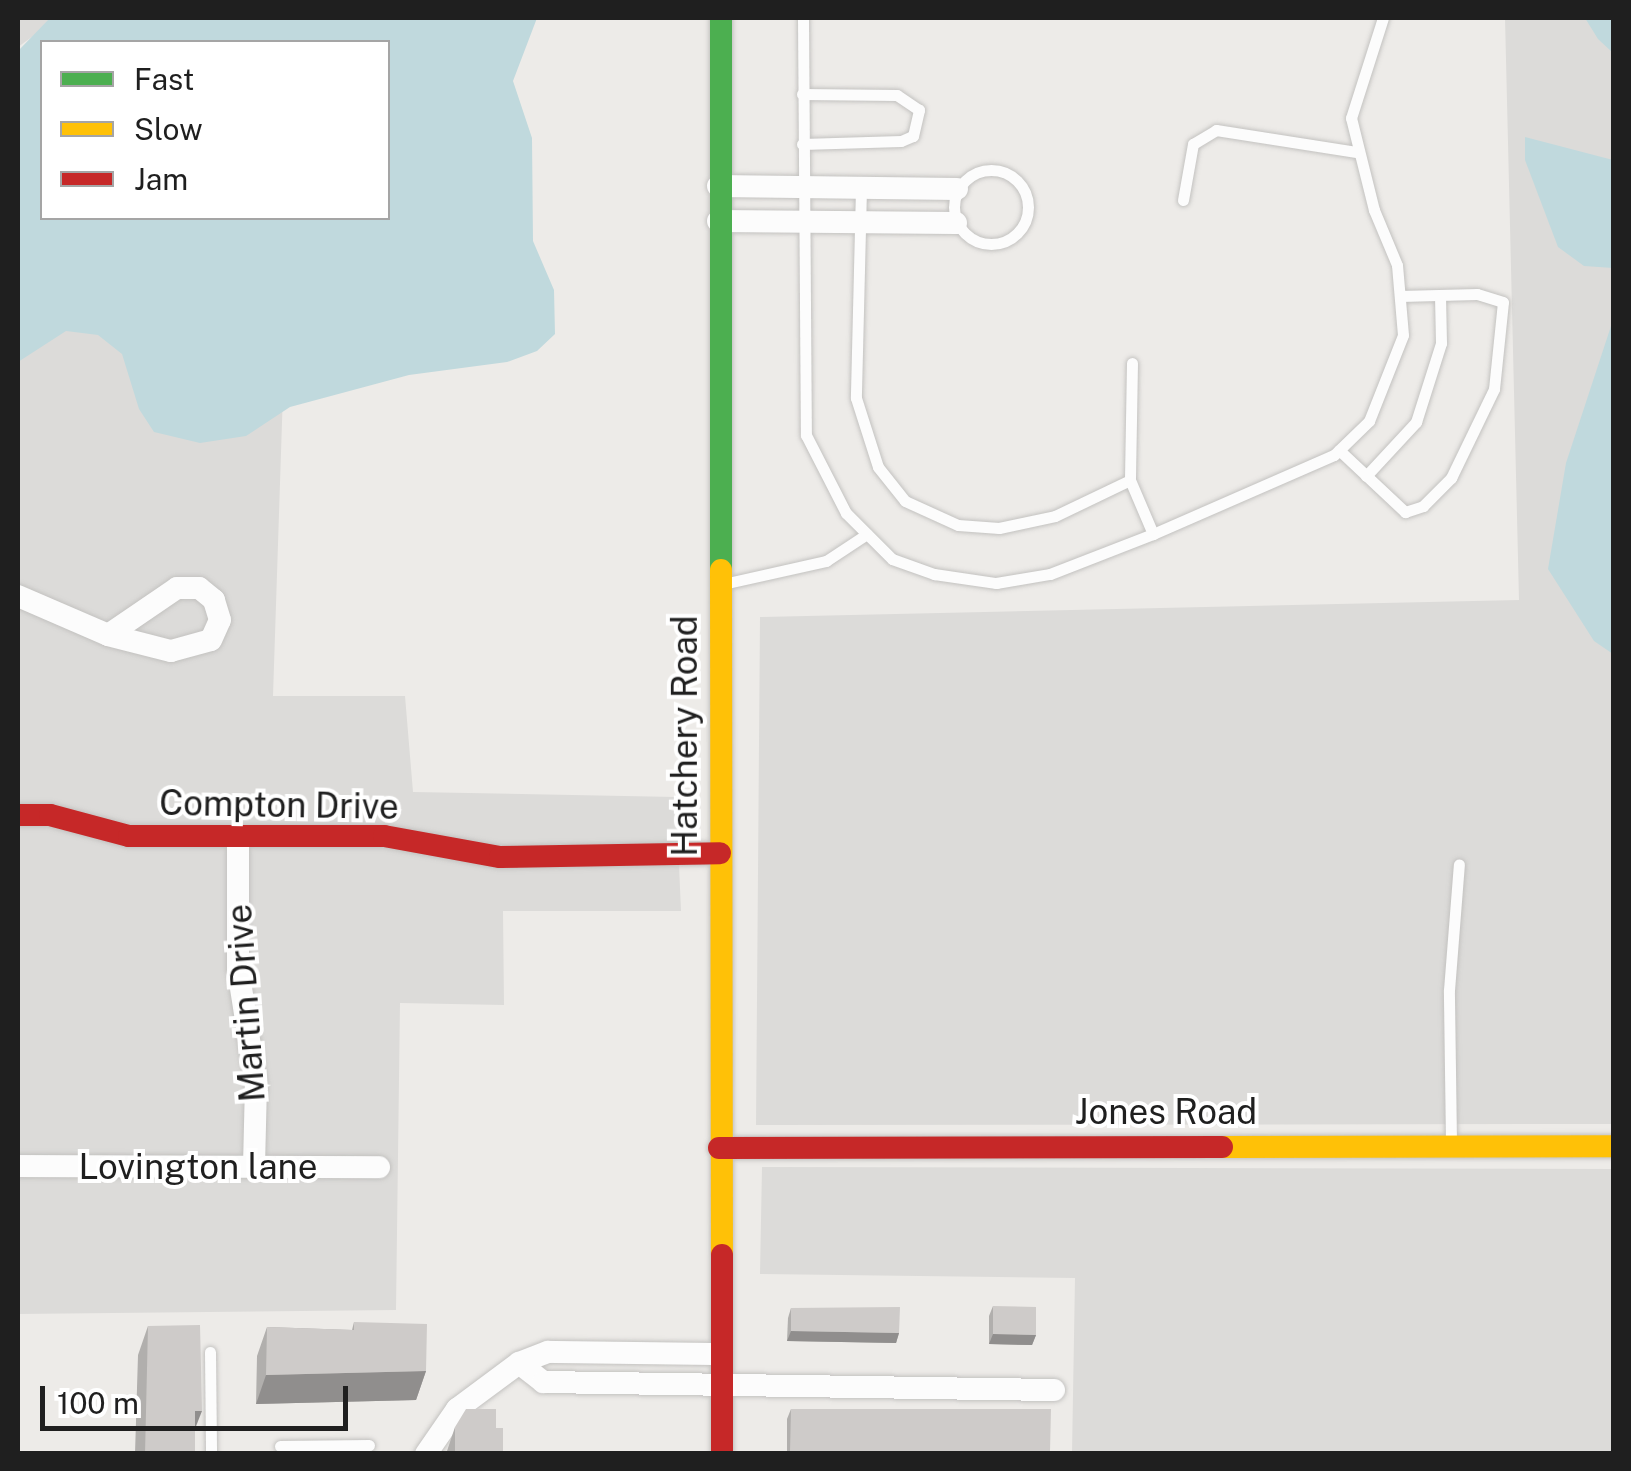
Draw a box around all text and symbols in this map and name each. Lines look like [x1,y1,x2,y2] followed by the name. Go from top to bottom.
[40,40,390,220] legend
[134,61,194,97] text: Fast
[134,111,203,147] text: Slow
[134,161,188,197] text: Jam
[664,615,706,857] street label: Hatchery Road
[159,782,399,828] street label: Compton Drive
[218,903,274,1103] street label: Martin Drive
[1075,1091,1257,1133] street label: Jones Road
[78,1146,318,1188] street label: Lovington lane
[45,1366,352,1428] scale bar
[57,1385,139,1421] text: 100 m

